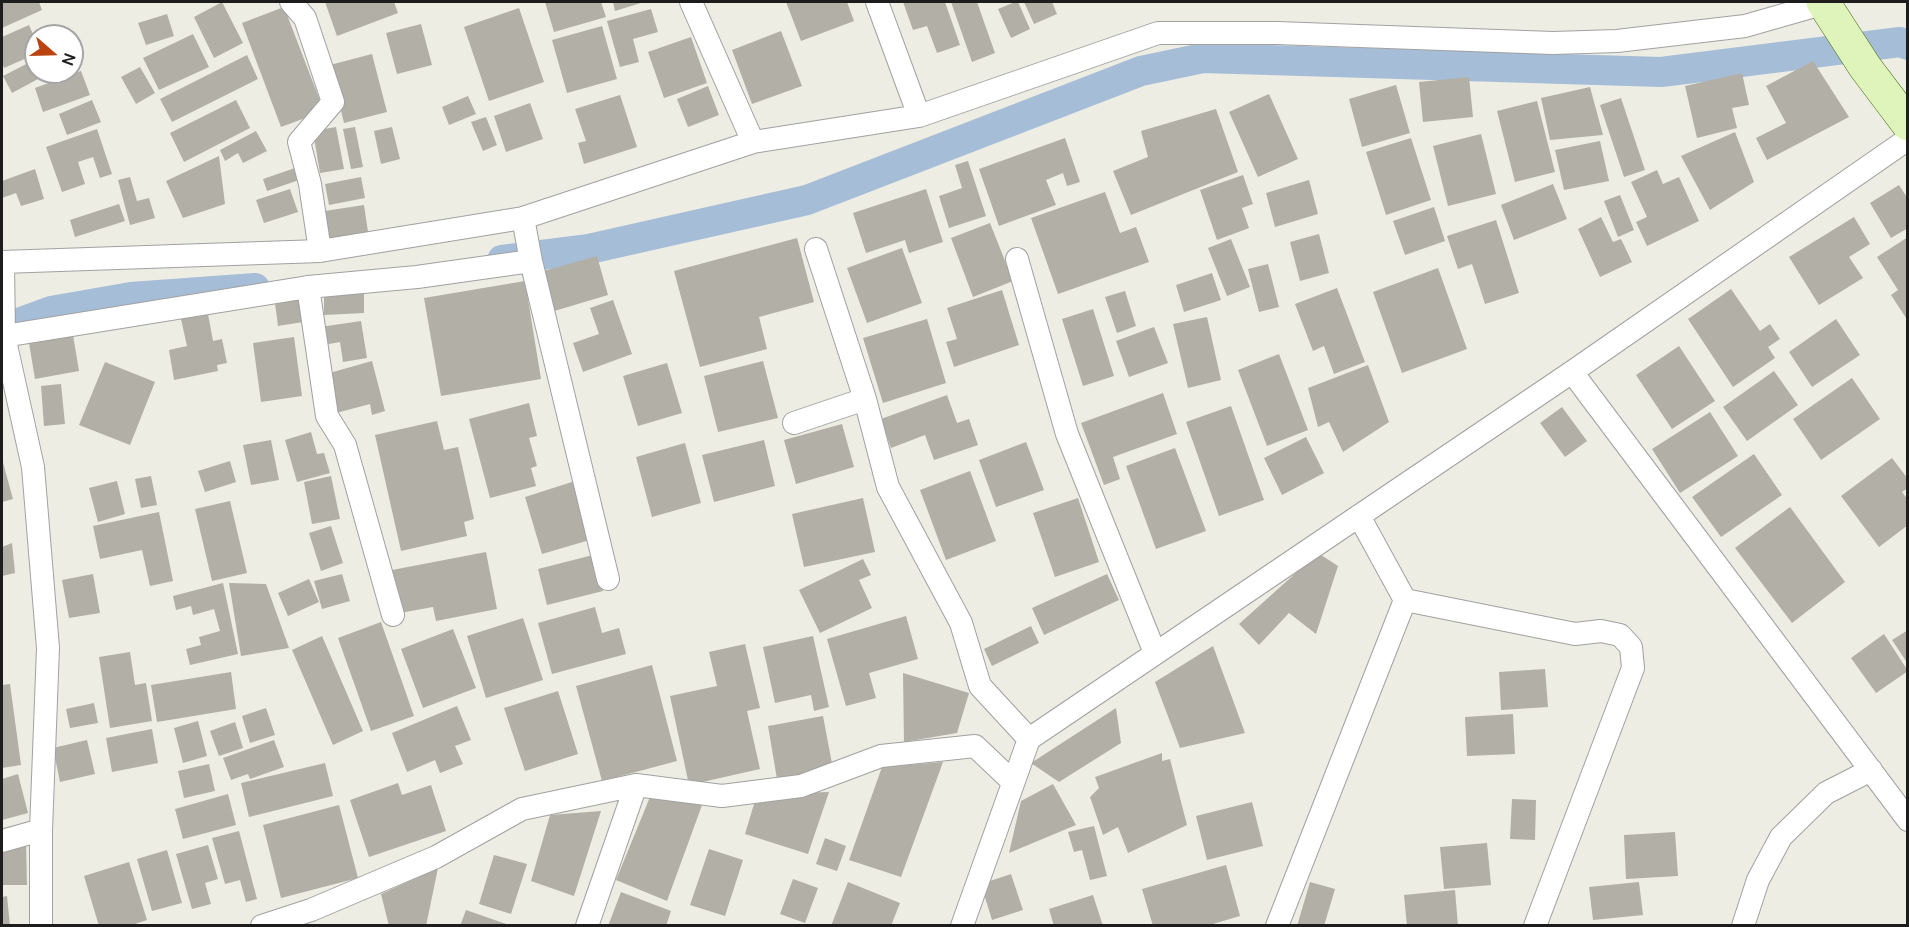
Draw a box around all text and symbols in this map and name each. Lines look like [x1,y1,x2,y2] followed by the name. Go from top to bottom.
[24,24,84,84] north arrow
[57,50,81,69] text: N

